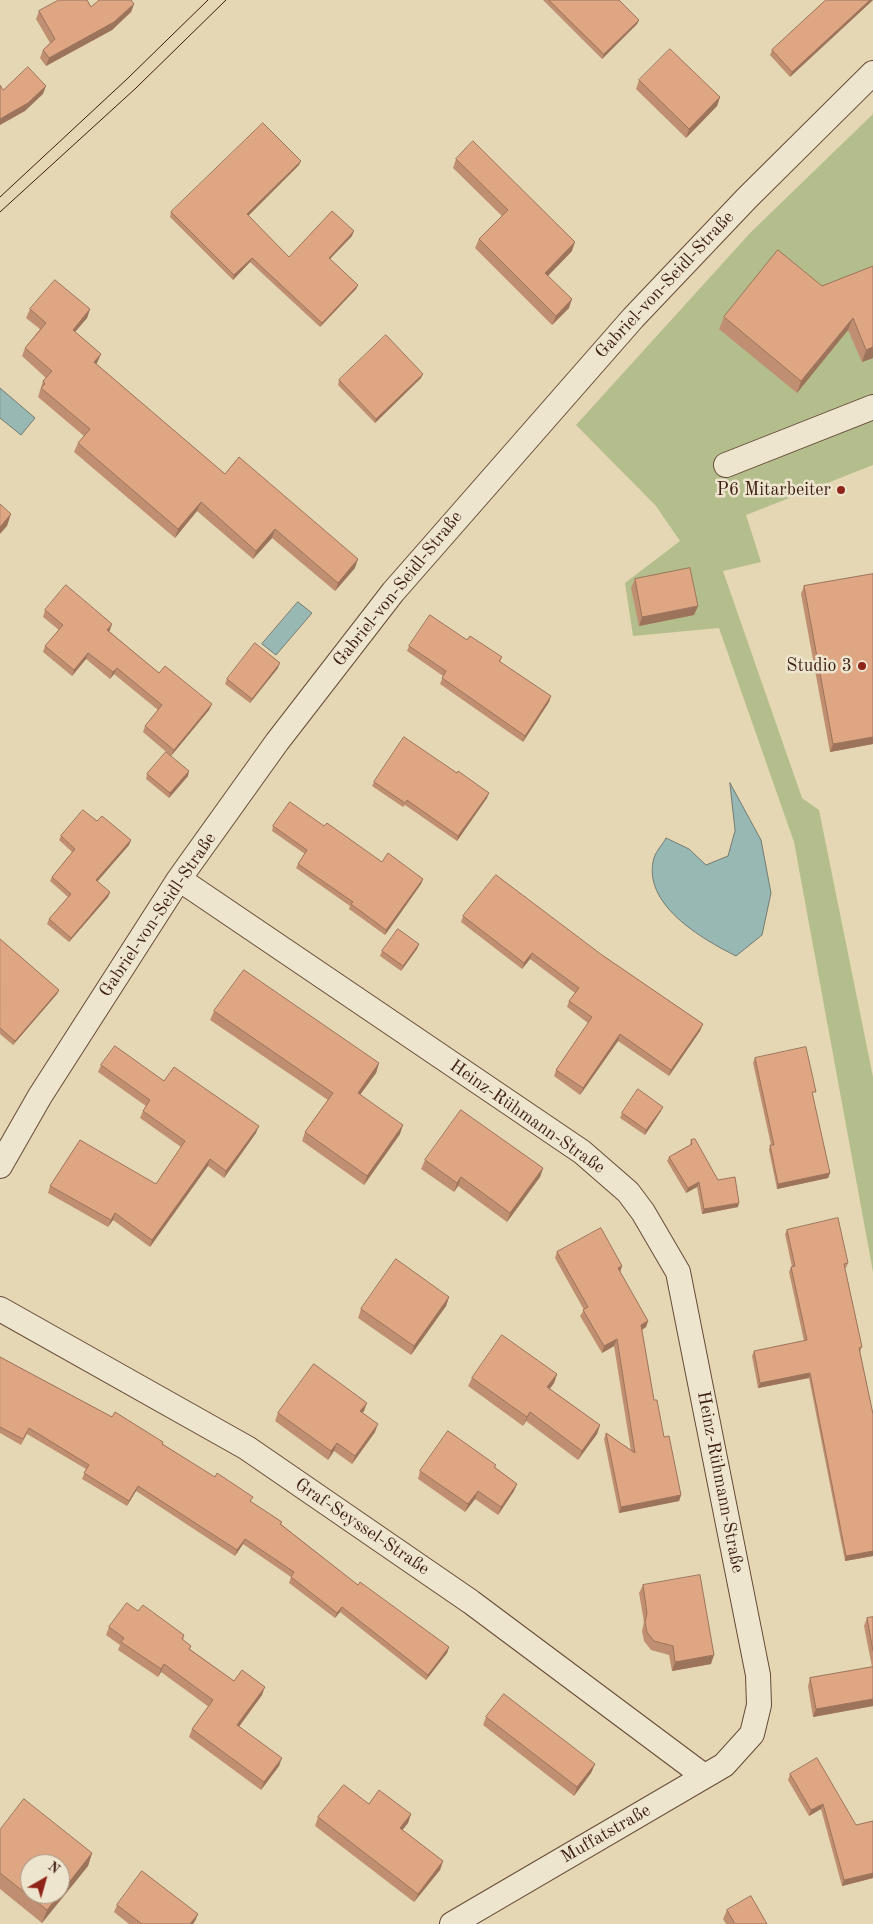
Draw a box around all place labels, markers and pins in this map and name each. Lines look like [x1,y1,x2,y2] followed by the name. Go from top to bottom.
[716,479,831,501] place label: P6 Mitarbeiter
[835,484,847,496] marker: P6 Mitarbeiter
[786,655,852,677] place label: Studio 3
[856,660,868,672] marker: Studio 3

